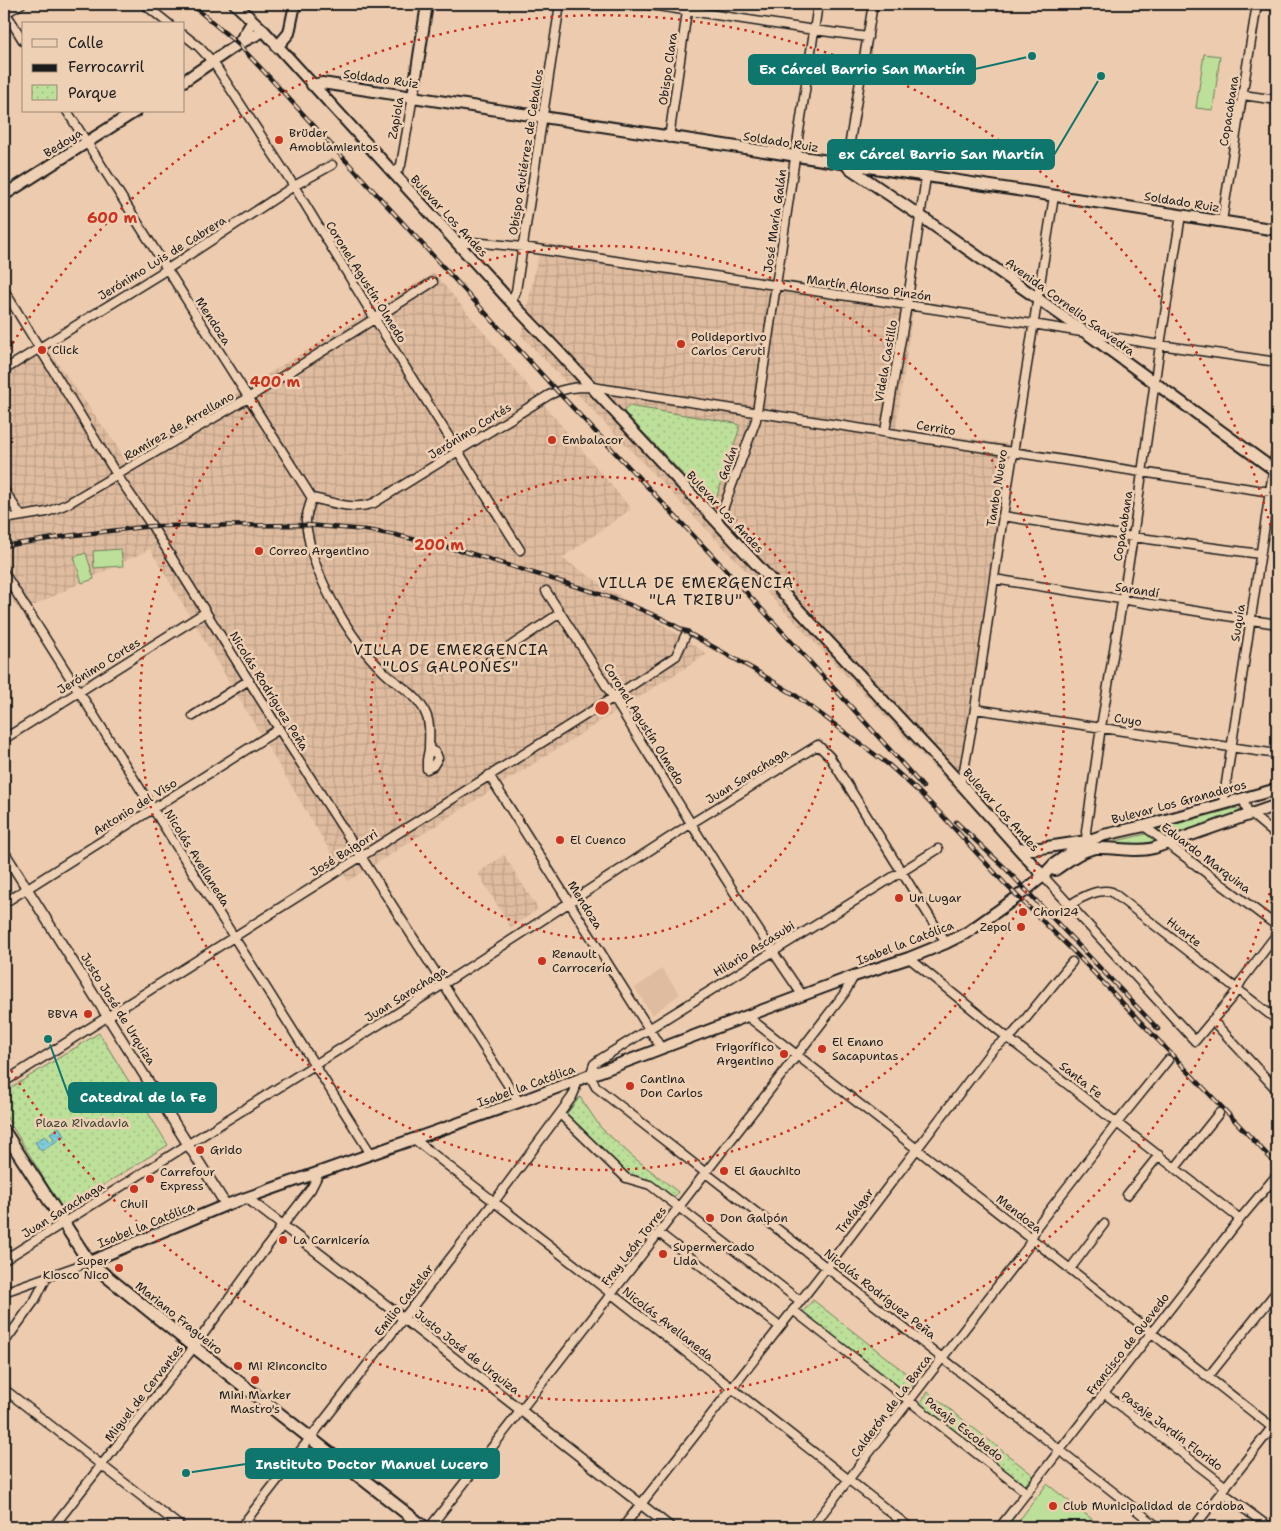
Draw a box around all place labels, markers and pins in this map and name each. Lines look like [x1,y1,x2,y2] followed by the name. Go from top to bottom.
[749,55,975,84] callout: Ex Cárcel Barrio San Martín
[289,125,379,155] place label: Brüder Amoblamientos
[273,134,285,146] marker: Brüder Amoblamientos
[828,140,1054,169] callout: ex Cárcel Barrio San Martín
[691,329,767,359] place label: Polideportivo Carlos Ceruti
[675,338,687,350] marker: Polideportivo Carlos Ceruti
[52,342,79,358] place label: Click
[36,344,48,356] marker: Click
[562,432,624,448] place label: Embalacor
[546,434,558,446] marker: Embalacor
[269,543,369,559] place label: Correo Argentino
[253,545,265,557] marker: Correo Argentino
[593,699,611,717] centre of rings
[570,832,626,848] place label: El Cuenco
[554,834,566,846] marker: El Cuenco
[909,890,962,906] place label: Un Lugar
[893,892,905,904] marker: Un Lugar
[1033,904,1079,920] place label: Chori24
[1017,906,1029,918] marker: Chori24
[980,919,1011,935] place label: Zepol
[1015,921,1027,933] marker: Zepol
[552,946,613,976] place label: Renault Carrocería
[536,955,548,967] marker: Renault Carrocería
[47,1006,78,1022] place label: BBVA
[82,1008,94,1020] marker: BBVA
[832,1034,898,1064] place label: El Enano Sacapuntas
[715,1039,774,1069] place label: Frigorífico Argentino
[816,1043,828,1055] marker: El Enano Sacapuntas
[778,1048,790,1060] marker: Frigorífico Argentino
[640,1071,703,1101] place label: Cantina Don Carlos
[624,1080,636,1092] marker: Cantina Don Carlos
[69,1083,216,1112] callout: Catedral de la Fe
[210,1142,242,1158] place label: Grido
[194,1144,206,1156] marker: Grido
[734,1163,801,1179] place label: El Gauchito
[160,1164,216,1194] place label: Carrefour Express
[718,1165,730,1177] marker: El Gauchito
[144,1173,156,1185] marker: Carrefour Express
[128,1183,140,1195] marker: Chuii
[120,1196,148,1212] place label: Chuii
[720,1210,788,1226] place label: Don Galpón
[704,1212,716,1224] marker: Don Galpón
[293,1232,370,1248] place label: La Carnicería
[277,1234,289,1246] marker: La Carnicería
[673,1239,755,1269] place label: Supermercado Lida
[657,1248,669,1260] marker: Supermercado Lida
[43,1253,109,1283] place label: Super Kiosco Nico
[113,1262,125,1274] marker: Super Kiosco Nico
[248,1358,327,1374] place label: Mi Rinconcito
[232,1360,244,1372] marker: Mi Rinconcito
[249,1374,261,1386] marker: Mini Marker Mastro's
[219,1387,291,1417] place label: Mini Marker Mastro's
[246,1449,499,1478] callout: Instituto Doctor Manuel Lucero
[1063,1498,1245,1514] place label: Club Municipalidad de Córdoba
[1047,1500,1059,1512] marker: Club Municipalidad de Córdoba

